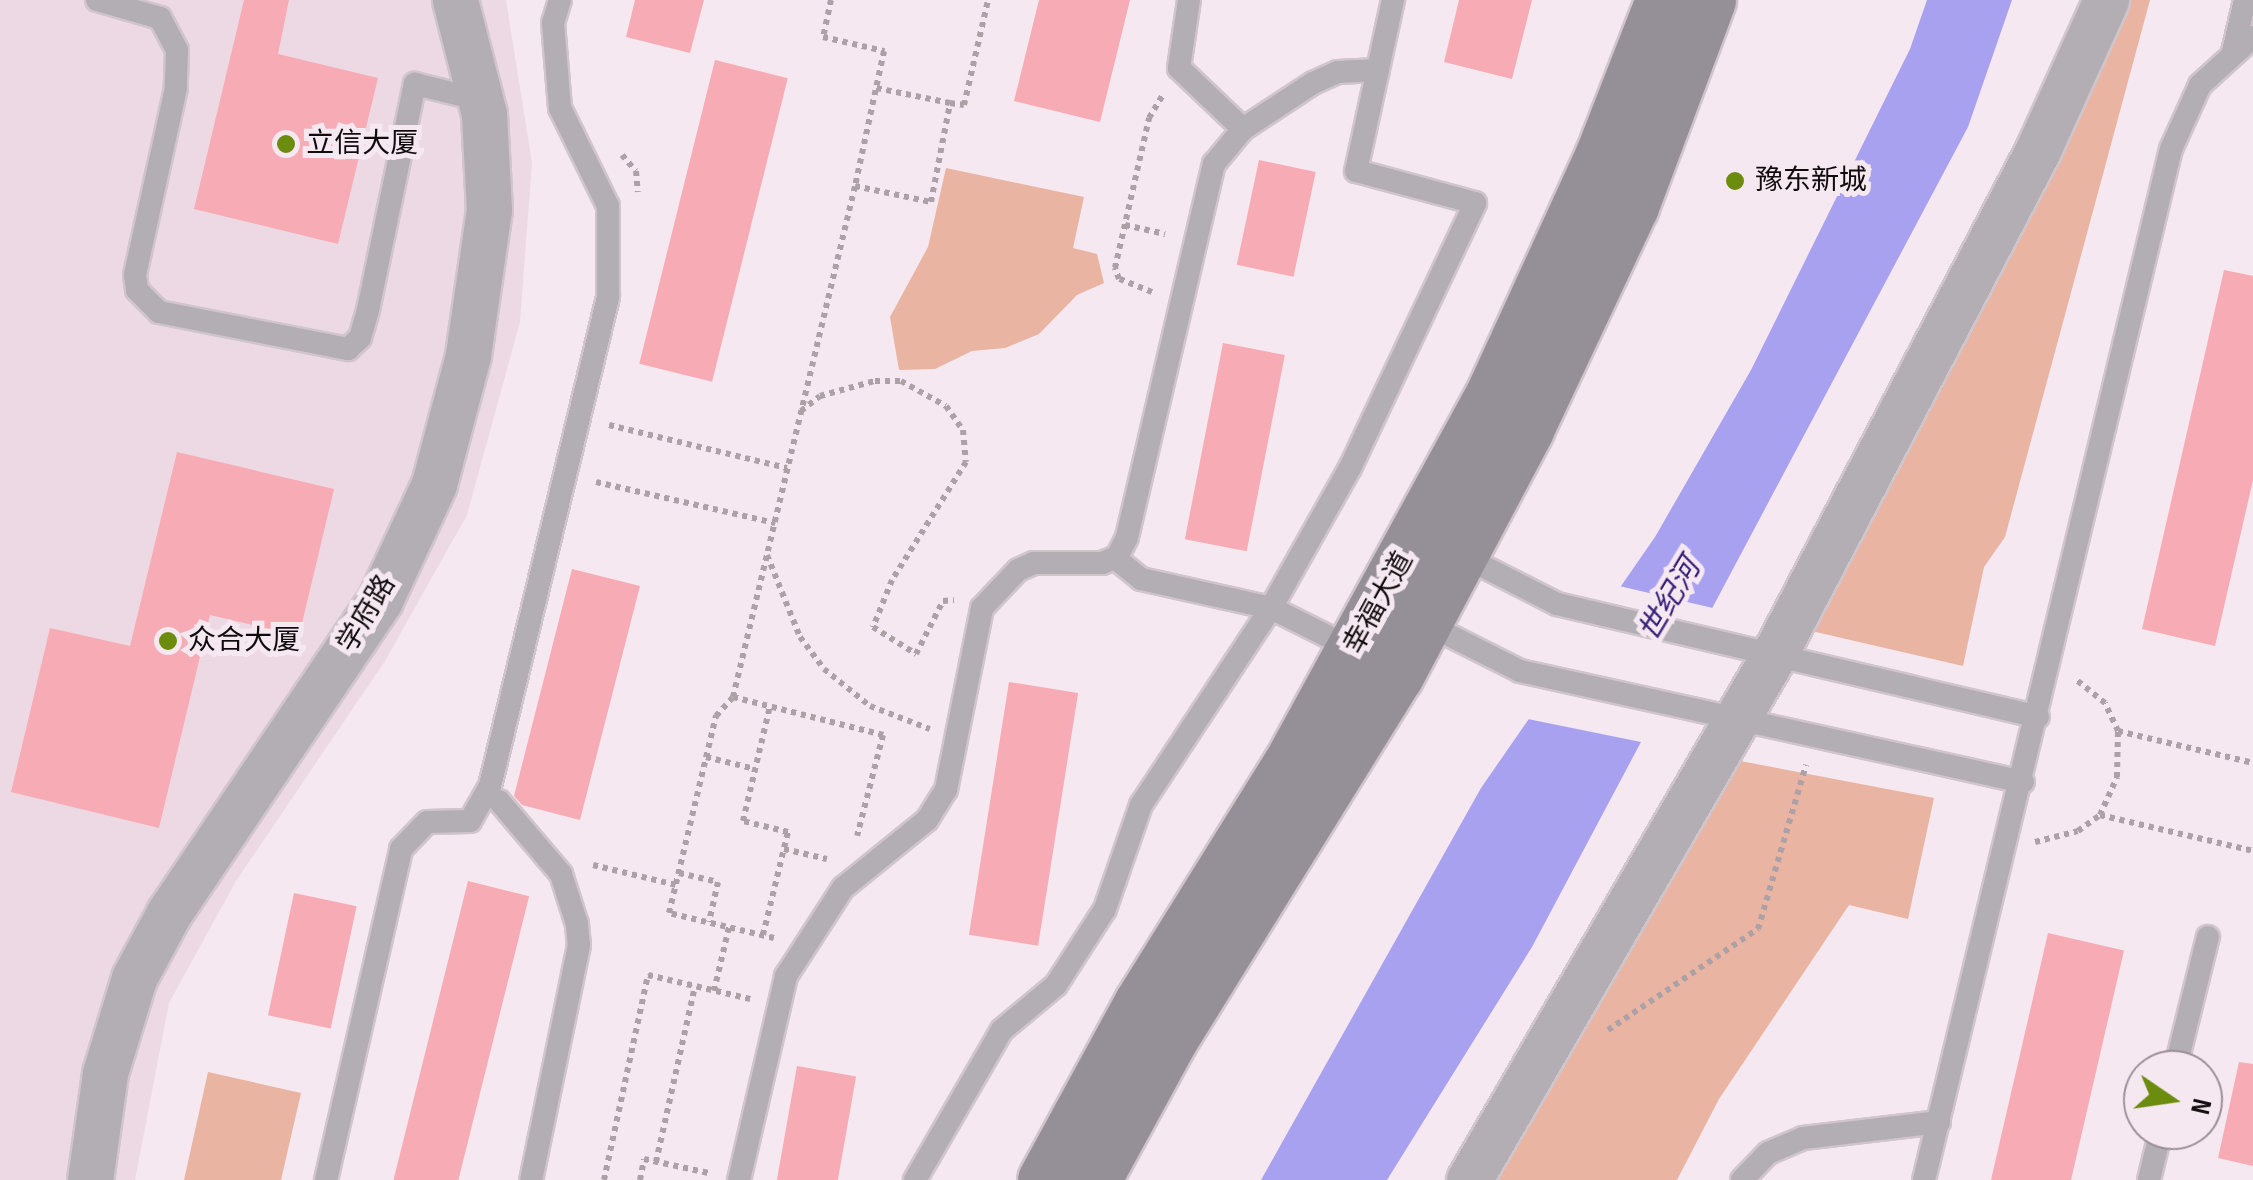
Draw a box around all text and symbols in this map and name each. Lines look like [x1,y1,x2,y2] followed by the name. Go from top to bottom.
[306,127,418,161] place label: 立信大厦
[275,133,297,155] marker: 立信大厦
[1755,164,1867,198] place label: 豫东新城
[1724,170,1746,192] marker: 豫东新城
[1337,546,1421,660] street label: 幸福大道
[1631,552,1709,648] water label: 世纪河
[331,569,403,659] street label: 学府路
[188,624,300,658] place label: 众合大厦
[157,630,179,652] marker: 众合大厦
[2123,1050,2223,1150] north arrow
[2183,1095,2219,1117] text: N

